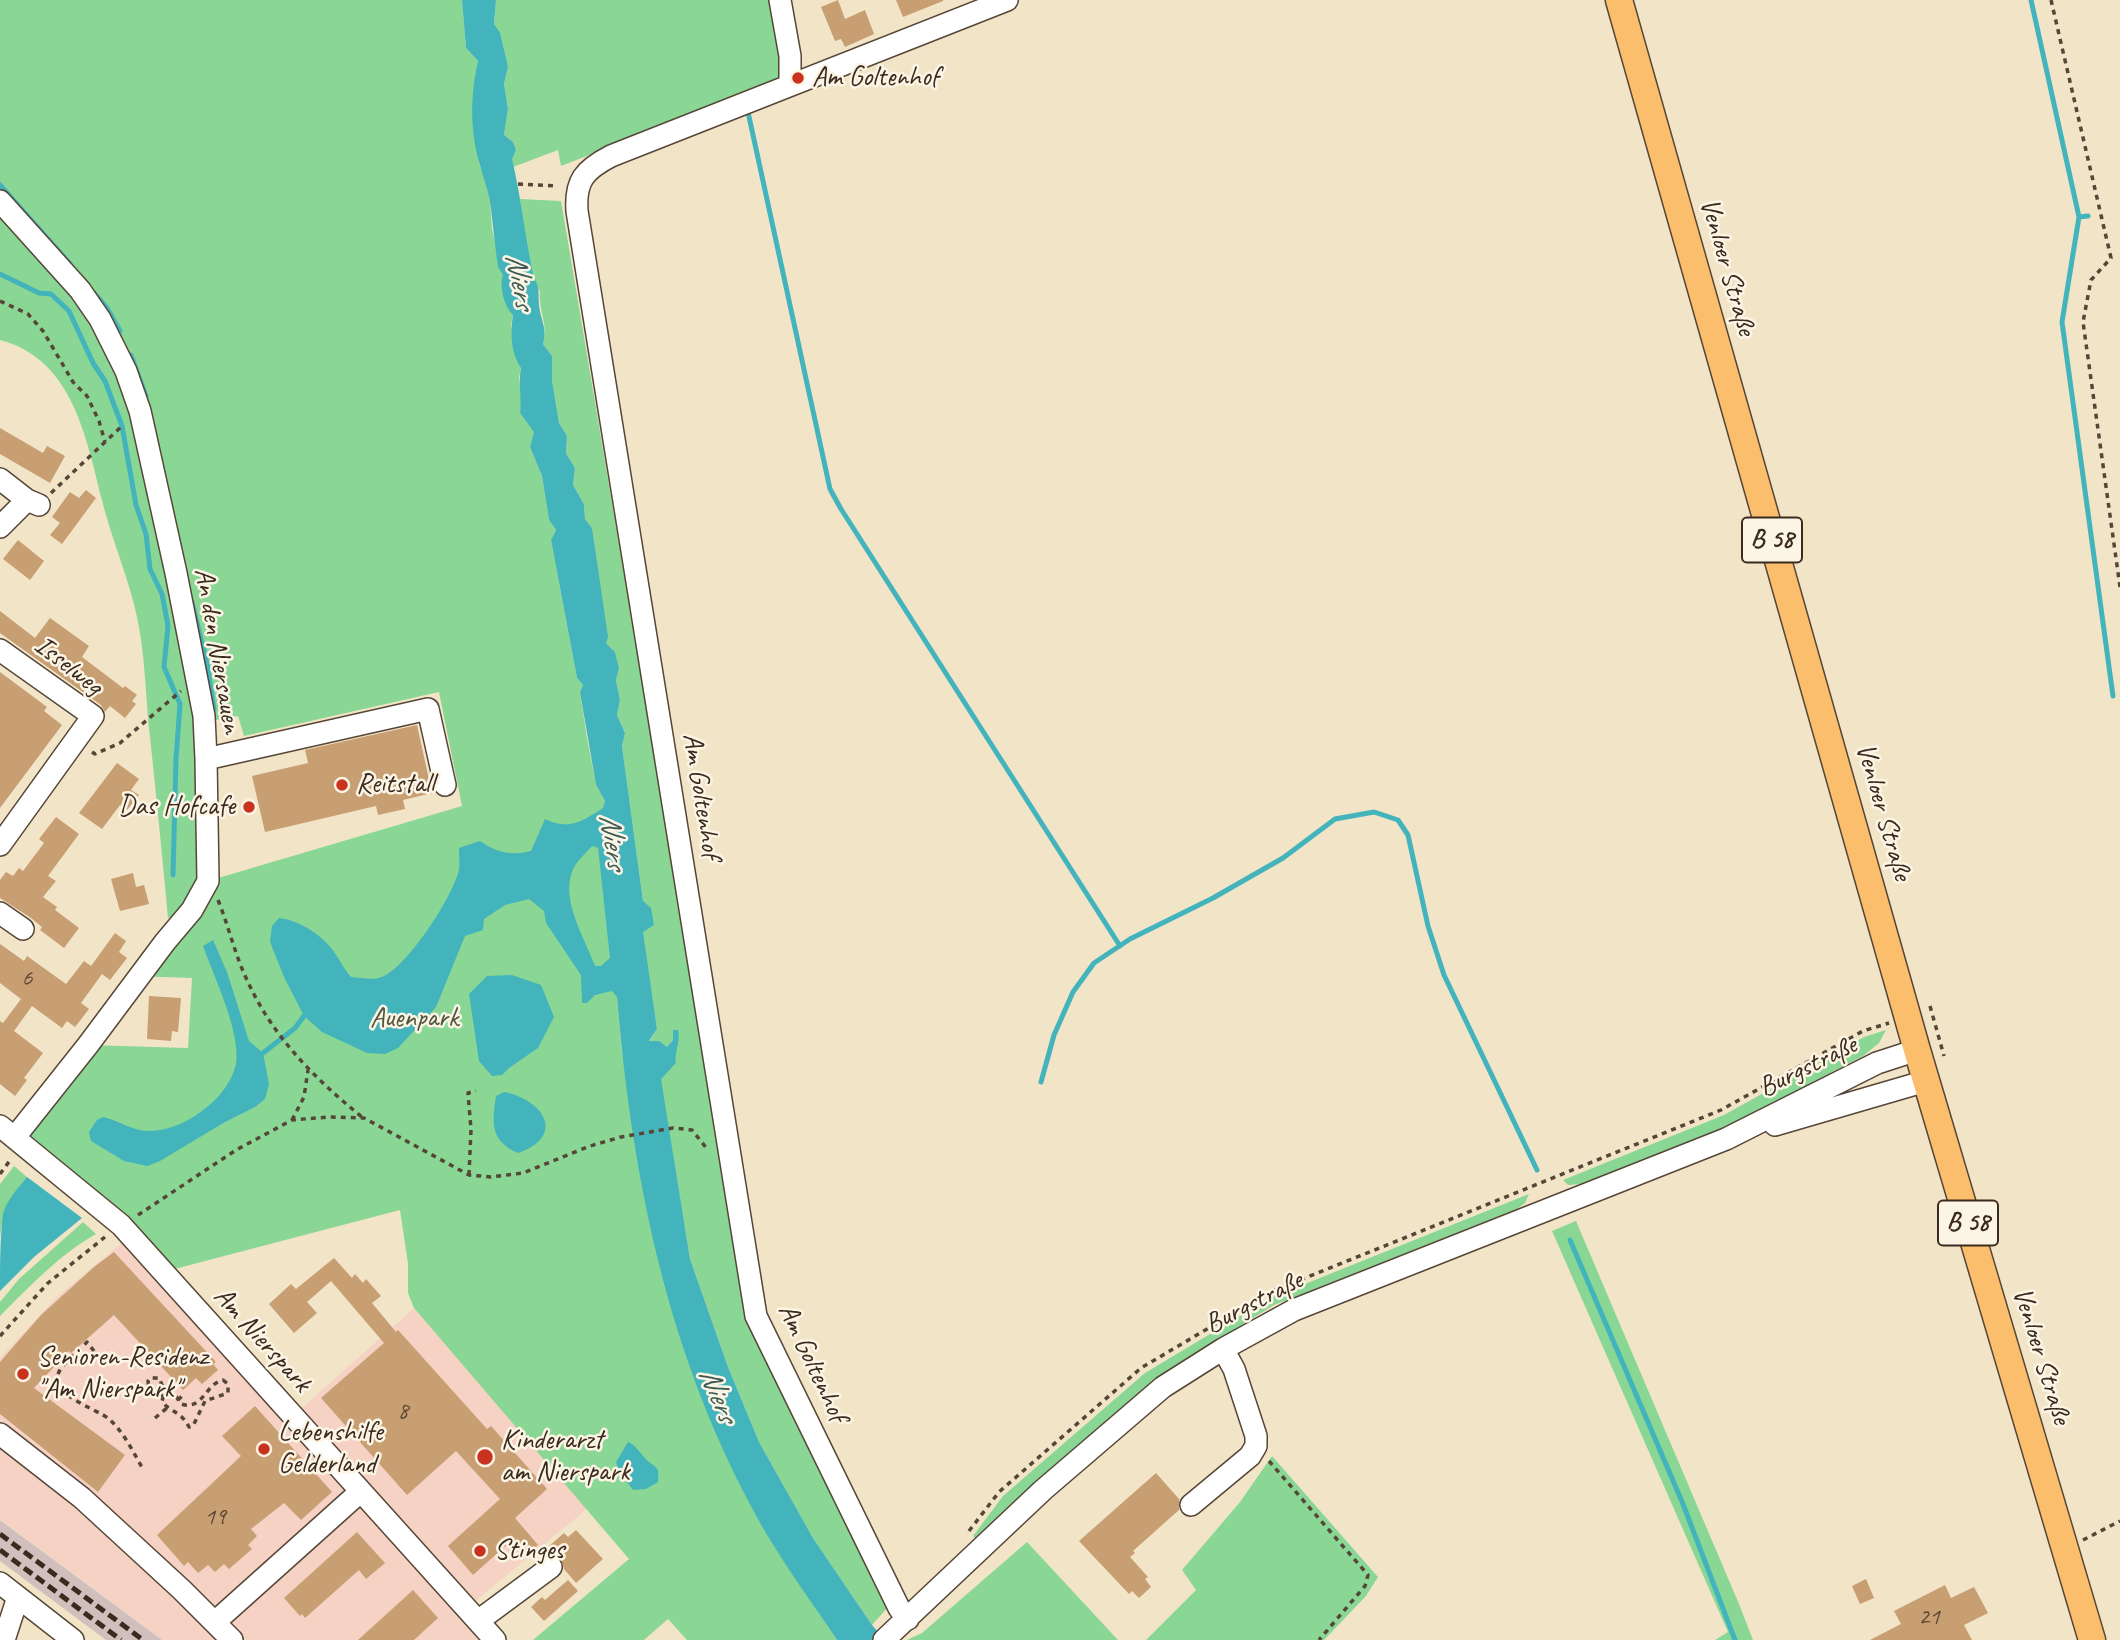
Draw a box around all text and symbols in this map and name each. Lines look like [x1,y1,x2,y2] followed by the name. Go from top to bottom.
[812,61,939,95] place label: Am Goltenhof
[790,70,806,86] marker: Am Goltenhof
[1691,195,1763,339] street label: Venloer Straße
[497,251,541,311] water label: Niers
[1742,518,1802,562] road number: B 58
[186,566,248,736] street label: An den Niersauen
[27,629,109,703] street label: Isselweg
[674,731,728,861] street label: Am Goltenhof
[1847,740,1919,884] street label: Venloer Straße
[356,768,434,802] place label: Reitstall
[334,777,350,793] marker: Reitstall
[118,790,235,824] place label: Das Hofcafe
[241,799,257,815] marker: Das Hofcafe
[590,811,634,871] water label: Niers
[22,965,32,993] house number: 6
[370,1002,458,1036] park label: Auenpark
[1753,1029,1863,1105] street label: Burgstraße
[1938,1200,1998,1246] road number: B 58
[1199,1264,1309,1342] street label: Burgstraße
[206,1280,318,1400] street label: Am Nierspark
[2004,1284,2078,1428] street label: Venloer Straße
[770,1298,854,1428] street label: Am Goltenhof
[37,1341,208,1407] place label: Senioren-Residenz "Am Nierspark"
[690,1363,744,1427] water label: Niers
[15,1366,31,1382] marker: Senioren-Residenz "Am Nierspark"
[398,1398,408,1426] house number: 8
[278,1416,383,1482] place label: Lebenshilfe Gelderland
[501,1424,629,1490] place label: Kinderarzt am Nierspark
[256,1441,272,1457] marker: Lebenshilfe Gelderland
[475,1447,495,1467] marker: Kinderarzt am Nierspark
[204,1504,226,1532] house number: 19
[494,1534,564,1568] place label: Stinges
[472,1543,488,1559] marker: Stinges
[1918,1604,1940,1632] house number: 21

